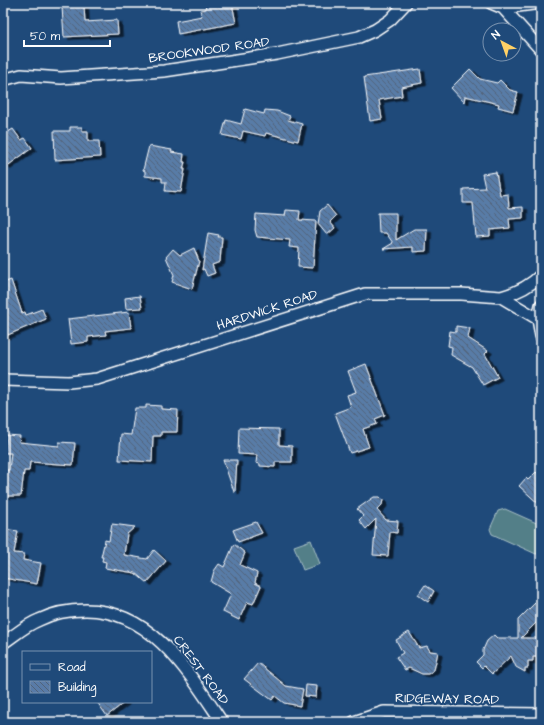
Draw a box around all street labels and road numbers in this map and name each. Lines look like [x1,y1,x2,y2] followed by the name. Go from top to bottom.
[147,33,271,67] street label: BROOKWOOD ROAD
[214,285,320,335] street label: HARDWICK ROAD
[169,632,233,709] street label: CREST ROAD
[395,689,500,709] street label: RIDGEWAY ROAD

